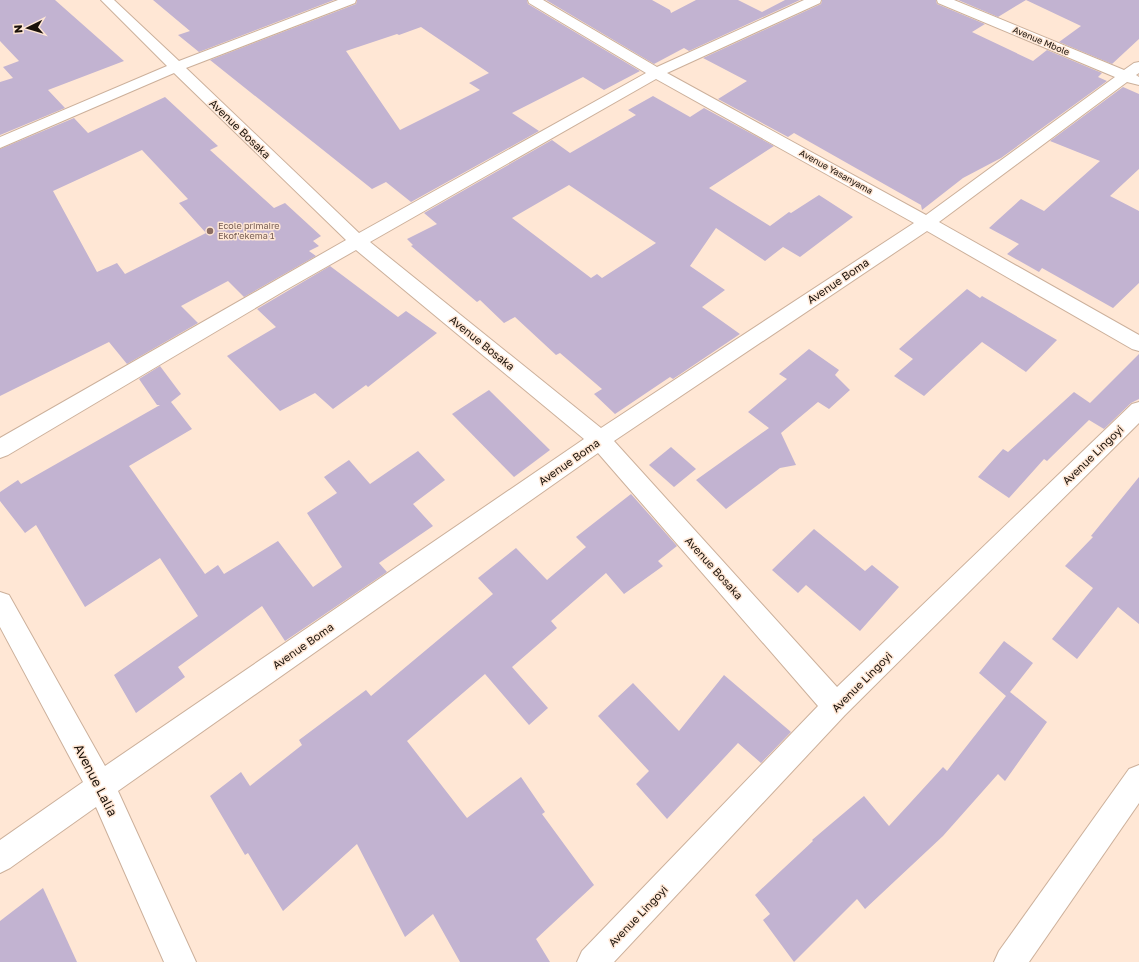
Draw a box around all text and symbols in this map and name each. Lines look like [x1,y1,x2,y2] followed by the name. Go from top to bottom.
[8,8,48,48] north arrow
[11,24,24,34] text: N
[1011,24,1071,57] street label: Avenue Mbole
[207,96,274,161] street label: Avenue Bosaka
[798,147,875,196] street label: Avenue Yasanyama
[218,220,280,241] place label: Ecole primaire Ekof'ekema 1
[205,226,215,236] marker: Ecole primaire Ekof'ekema 1
[804,255,871,306] street label: Avenue Boma
[447,312,517,373] street label: Avenue Bosaka
[1059,422,1126,487] street label: Avenue Lingoyi
[536,436,602,487] street label: Avenue Boma
[683,534,746,602] street label: Avenue Bosaka
[270,620,336,671] street label: Avenue Boma
[829,649,894,714] street label: Avenue Lingoyi
[71,741,121,819] street label: Avenue Lalia
[605,882,670,949] street label: Avenue Lingoyi

